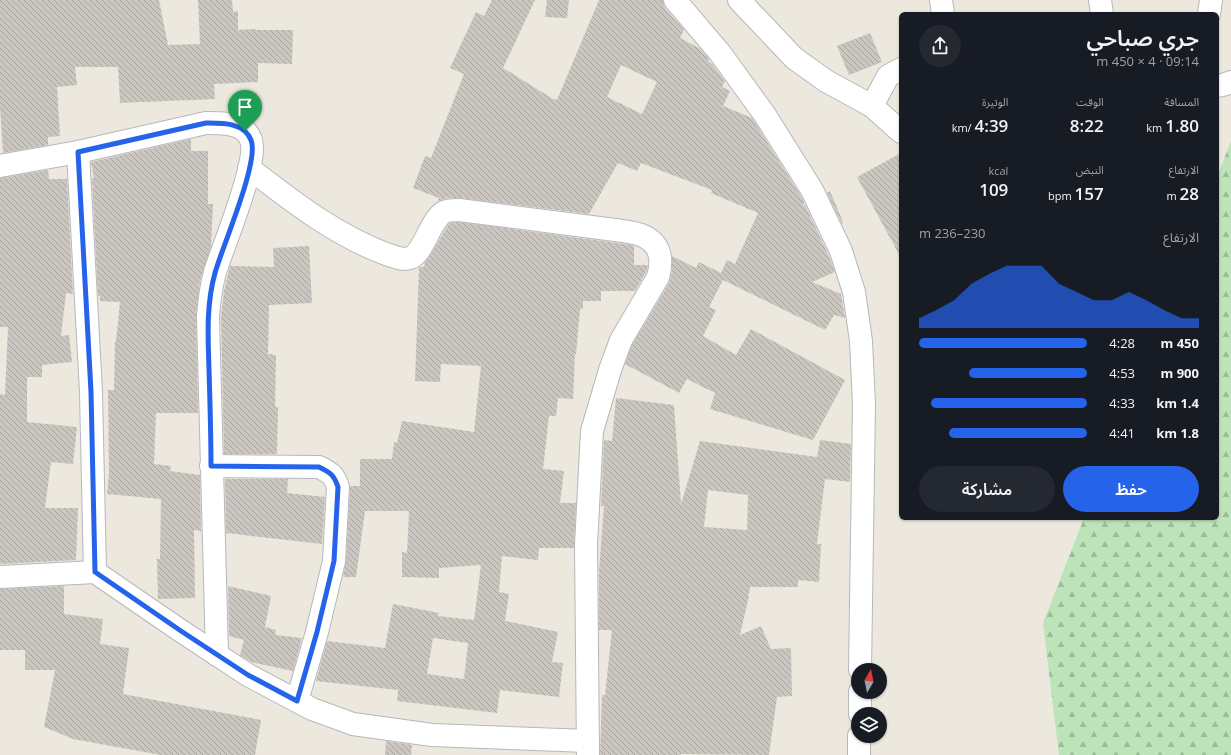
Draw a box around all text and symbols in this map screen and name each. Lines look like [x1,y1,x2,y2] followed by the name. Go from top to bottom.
[1086,22,1199,52] text: جري صباحي
[919,25,961,67] button: share
[1096,52,1199,70] text: 09:14 · 4 × 450 m
[228,90,262,131] pin
[982,94,1008,109] text: الوتيرة
[1076,94,1104,109] text: الوقت
[1164,94,1199,109] text: المسافة
[234,96,256,118] icon: arrive
[975,114,1008,137] text: 4:39
[1070,114,1104,137] text: 8:22
[1165,114,1199,137] text: 1.80
[952,120,975,135] text: /km
[1146,120,1165,135] text: km
[1076,162,1104,177] text: النبض
[1169,162,1199,177] text: الارتفاع
[988,163,1008,178] text: kcal
[979,178,1008,201] text: 109
[1075,182,1104,205] text: 157
[1180,182,1199,205] text: 28
[1048,188,1075,203] text: bpm
[1167,188,1180,203] text: m
[919,224,986,242] text: 230–236 m
[1163,228,1199,246] text: الارتفاع
[1109,334,1135,352] text: 4:28
[1161,334,1199,352] text: 450 m
[1109,364,1135,382] text: 4:53
[1161,364,1199,382] text: 900 m
[1109,394,1135,412] text: 4:33
[1156,394,1199,412] text: 1.4 km
[1109,424,1135,442] text: 4:41
[1156,424,1199,442] text: 1.8 km
[919,466,1055,512] button: مشاركة
[1063,466,1199,512] button: حفظ
[851,663,887,699] north arrow
[851,663,887,743] map controls
[851,707,887,743] button: layers

